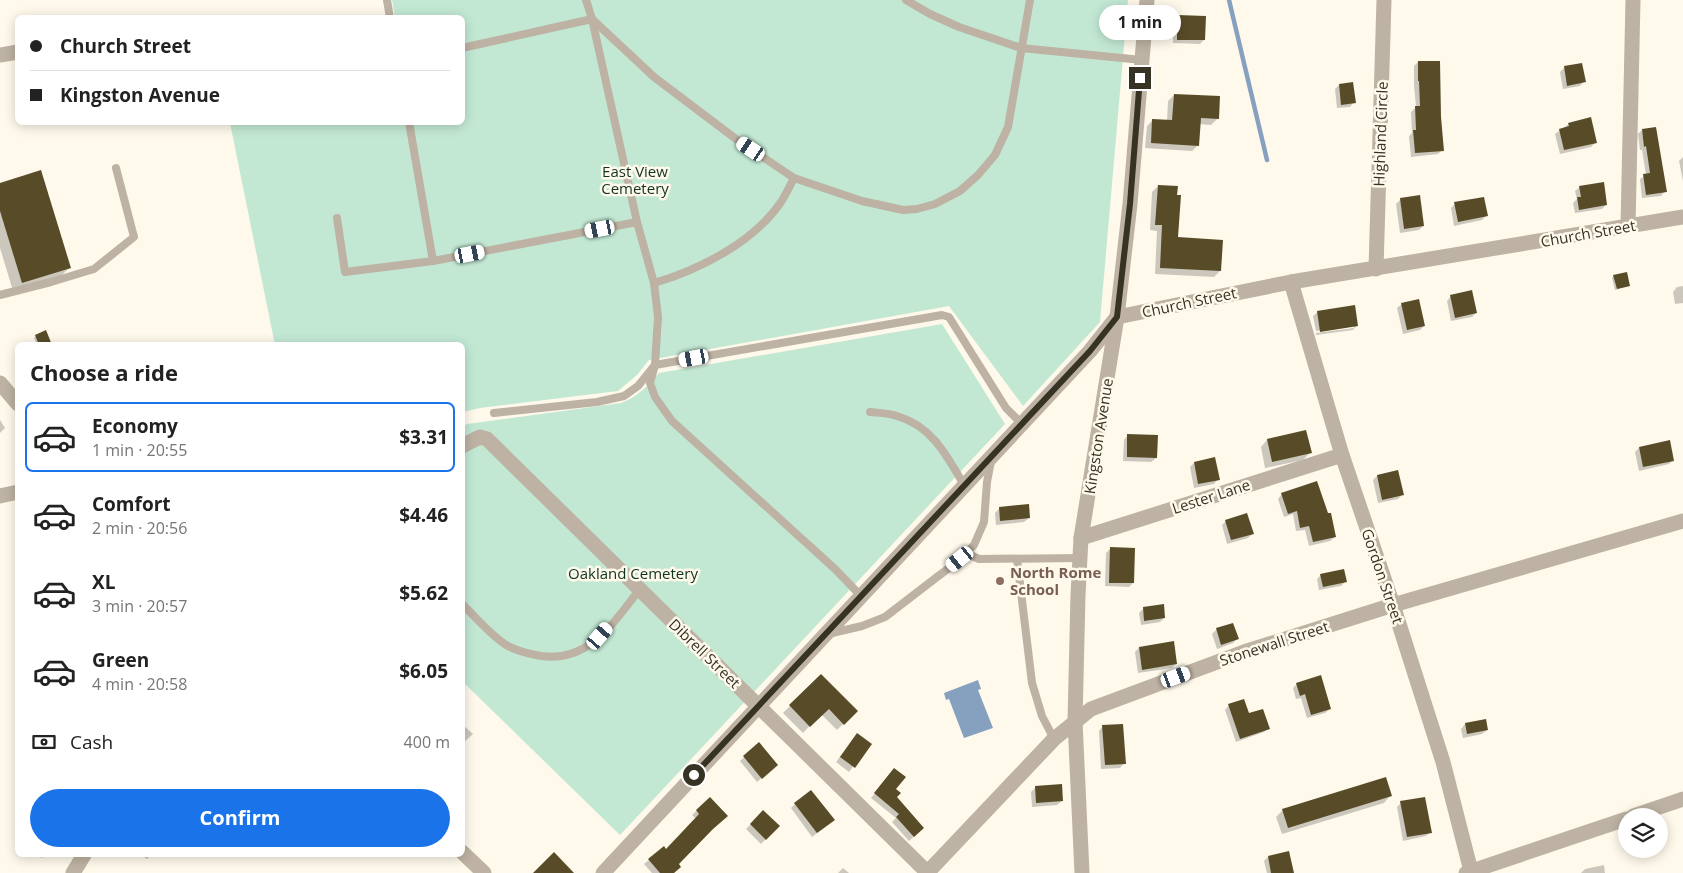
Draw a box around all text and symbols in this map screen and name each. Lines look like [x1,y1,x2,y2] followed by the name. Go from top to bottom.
[1099,5,1181,40] callout: 1 min
[1118,11,1162,33] text: 1 min
[60,33,191,59] text: Church Street
[1129,67,1151,89] route end
[1368,81,1392,187] street label: Highland Circle
[60,82,220,108] text: Kingston Avenue
[734,134,767,164] car
[601,161,669,198] park label: East View Cemetery
[1539,215,1637,251] street label: Church Street
[583,219,616,239] car
[453,244,486,264] car
[1140,282,1238,322] street label: Church Street
[677,348,710,368] car
[30,357,178,387] text: Choose a ride
[1079,377,1117,495] street label: Kingston Avenue
[92,413,178,439] text: Economy
[32,415,77,460] icon: car
[399,424,448,450] text: $3.31
[92,439,187,461] text: 1 min · 20:55
[1169,474,1253,518] street label: Lester Lane
[92,491,171,517] text: Comfort
[32,493,77,538] icon: car
[399,502,448,528] text: $4.46
[92,517,187,539] text: 2 min · 20:56
[1357,526,1409,626] street label: Gordon Street
[943,544,976,574] car
[1010,562,1101,599] place label: North Rome School
[568,563,698,583] park label: Oakland Cemetery
[92,569,115,595] text: XL
[32,571,77,616] icon: car
[994,575,1006,587] marker: North Rome School
[399,580,448,606] text: $5.62
[92,595,187,617] text: 3 min · 20:57
[665,614,745,692] street label: Dibrell Street
[1217,616,1331,670] street label: Stonewall Street
[584,620,615,652] car
[92,647,149,673] text: Green
[32,649,77,694] icon: car
[399,658,448,684] text: $6.05
[1159,665,1192,689] car
[92,673,187,695] text: 4 min · 20:58
[30,728,58,756] icon: cash
[70,729,113,755] text: Cash
[404,731,450,753] text: 400 m
[683,764,705,786] route start
[30,789,450,847] button: Confirm
[1618,808,1668,858] map controls
[1618,808,1668,858] button: layers

